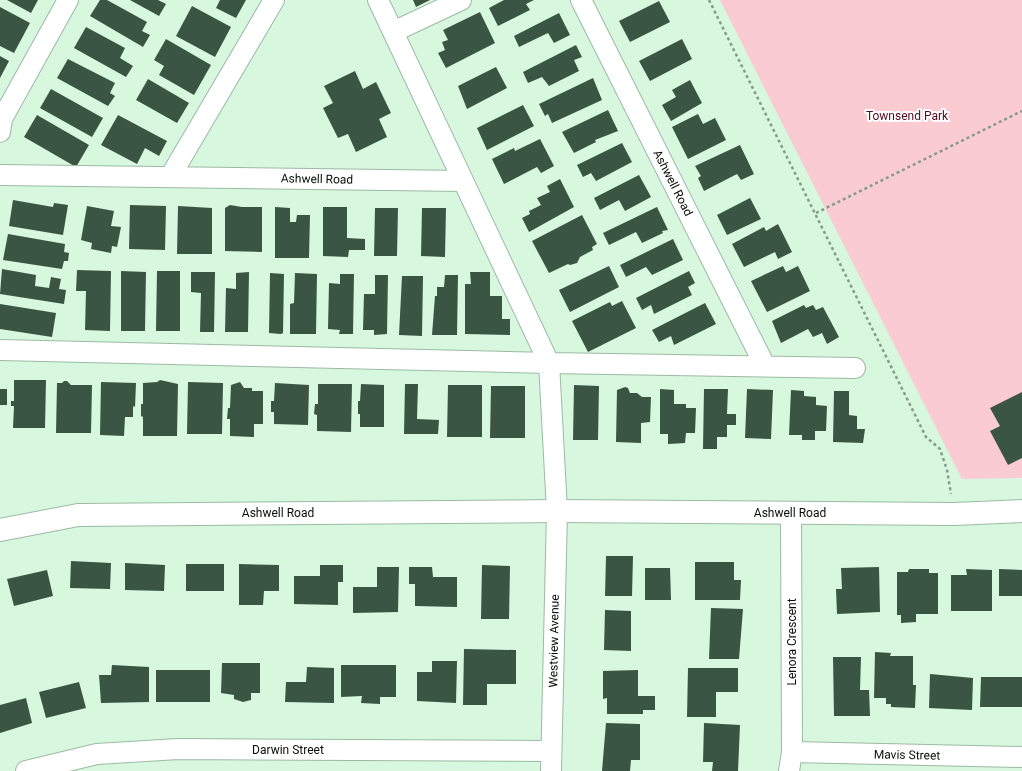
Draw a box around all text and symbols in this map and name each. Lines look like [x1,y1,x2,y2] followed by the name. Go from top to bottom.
[866,109,949,123] park label: Townsend Park
[650,148,696,218] street label: Ashwell Road
[281,171,353,187] street label: Ashwell Road
[242,506,314,520] street label: Ashwell Road
[754,506,826,520] street label: Ashwell Road
[546,594,562,688] street label: Westview Avenue
[785,598,799,686] street label: Lenora Crescent
[252,743,324,757] street label: Darwin Street
[874,747,940,763] street label: Mavis Street

